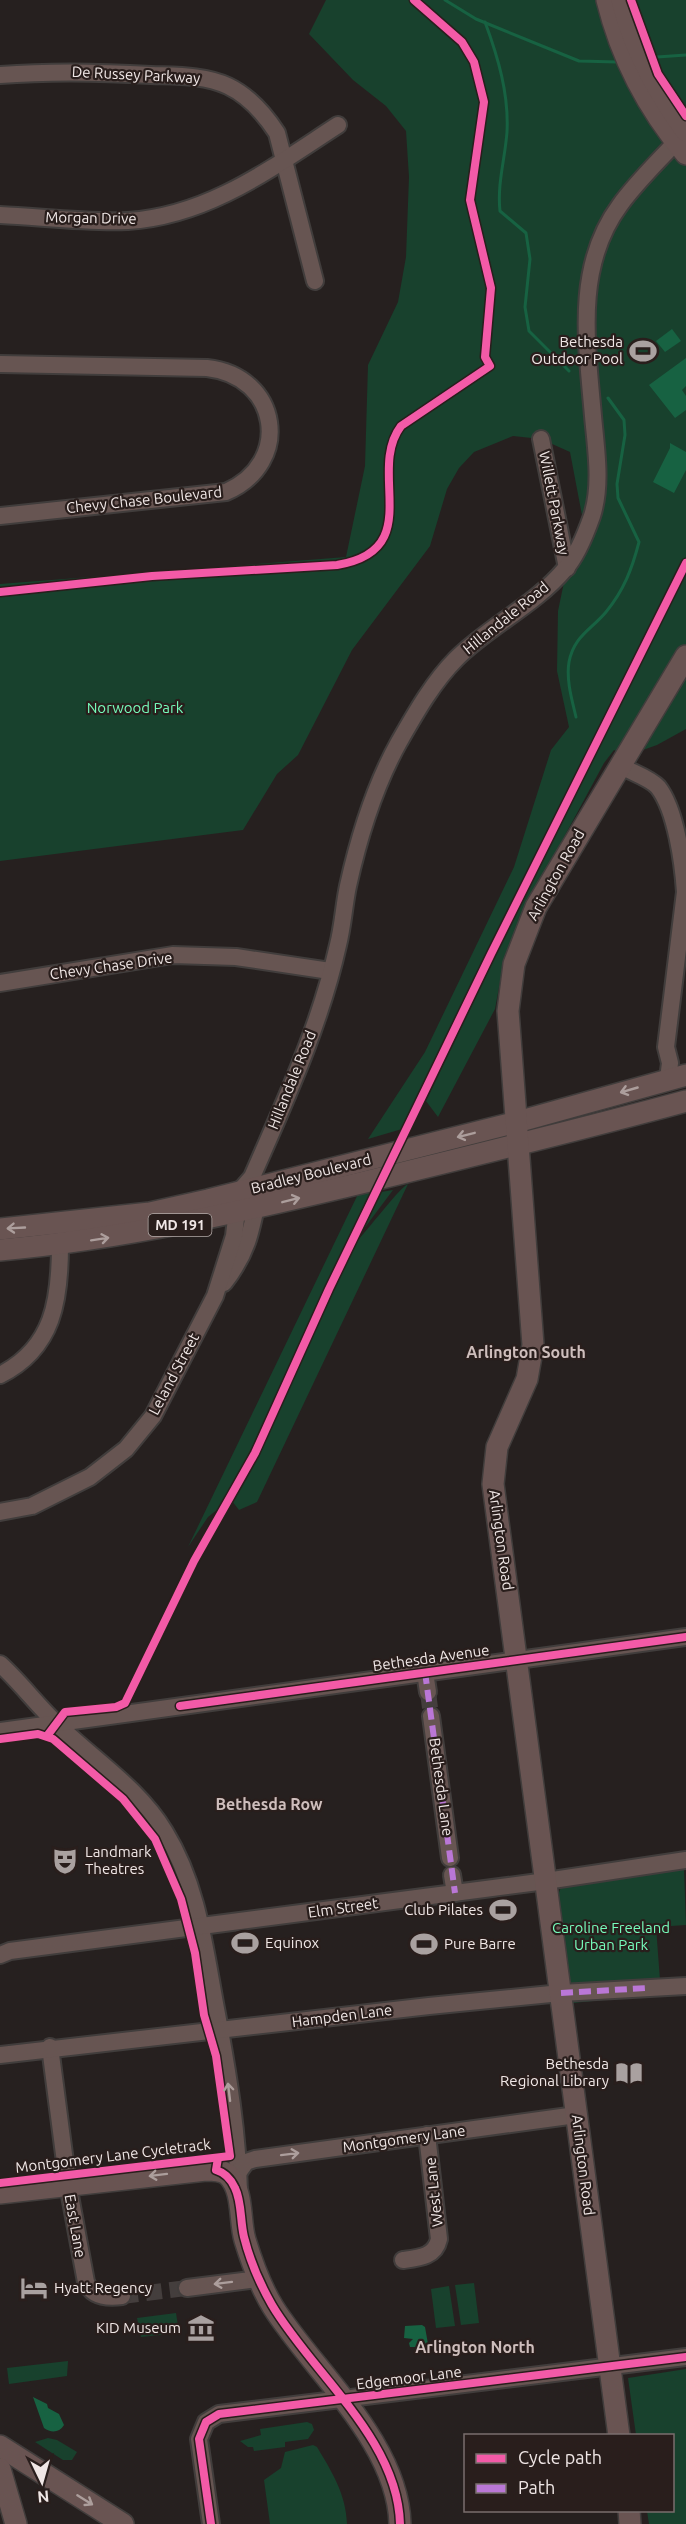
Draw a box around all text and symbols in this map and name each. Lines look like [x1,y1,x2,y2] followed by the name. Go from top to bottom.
[71,63,201,86] street label: De Russey Parkway
[45,208,137,227] street label: Morgan Drive
[531,333,623,367] place label: Bethesda Outdoor Pool
[628,336,658,366] sports icon: Bethesda Outdoor Pool
[536,449,573,556] street label: Willett Parkway
[65,483,223,516] street label: Chevy Chase Boulevard
[460,578,552,657] street label: Hillandale Road
[87,699,184,716] park label: Norwood Park
[524,826,588,923] street label: Arlington Road
[49,948,173,983] street label: Chevy Chase Drive
[264,1028,319,1132] street label: Hillandale Road
[620,1085,639,1096] one-way arrow
[457,1129,476,1141] one-way arrow
[249,1150,373,1197] street label: Bradley Boulevard
[281,1193,300,1205] one-way arrow
[148,1214,212,1236] road number: MD 191
[6,1222,26,1233] one-way arrow
[89,1233,109,1244] one-way arrow
[145,1330,202,1418] street label: Leland Street
[466,1343,586,1361] district label: Arlington South
[486,1489,517,1591] street label: Arlington Road
[372,1641,490,1674] street label: Bethesda Avenue
[426,1737,457,1837] street label: Bethesda Lane
[215,1795,323,1813] district label: Bethesda Row
[85,1843,152,1877] place label: Landmark Theatres
[50,1846,80,1876] theatre icon: Landmark Theatres
[307,1894,379,1921] street label: Elm Street
[488,1895,518,1925] sports icon: Club Pilates
[404,1901,483,1918] place label: Club Pilates
[552,1919,670,1953] park label: Caroline Freeland Urban Park
[230,1928,260,1958] sports icon: Equinox
[409,1929,439,1959] sports icon: Pure Barre
[265,1934,320,1951] place label: Equinox
[444,1935,516,1952] place label: Pure Barre
[291,2001,393,2030] street label: Hampden Lane
[500,2055,609,2089] place label: Bethesda Regional Library
[614,2058,644,2088] library icon: Bethesda Regional Library
[224,2083,235,2103] one-way arrow
[569,2114,598,2216] street label: Arlington Road
[341,2121,466,2156] street label: Montgomery Lane
[14,2135,212,2176] street label: Montgomery Lane Cycletrack
[280,2149,300,2160] one-way arrow
[421,2156,446,2228] street label: West Lane
[148,2170,168,2181] one-way arrow
[62,2193,89,2259] street label: East Lane
[19,2273,49,2303] hotel icon: Hyatt Regency
[213,2278,233,2289] one-way arrow
[54,2279,152,2296] place label: Hyatt Regency
[186,2313,216,2343] museum icon: KID Museum
[96,2319,181,2336] place label: KID Museum
[415,2338,535,2356] district label: Arlington North
[355,2363,462,2392] street label: Edgemoor Lane
[464,2434,674,2512] legend
[518,2447,602,2467] text: Cycle path
[12,2452,72,2512] north arrow
[518,2477,555,2497] text: Path
[37,2487,50,2506] text: N
[76,2494,93,2506] one-way arrow

